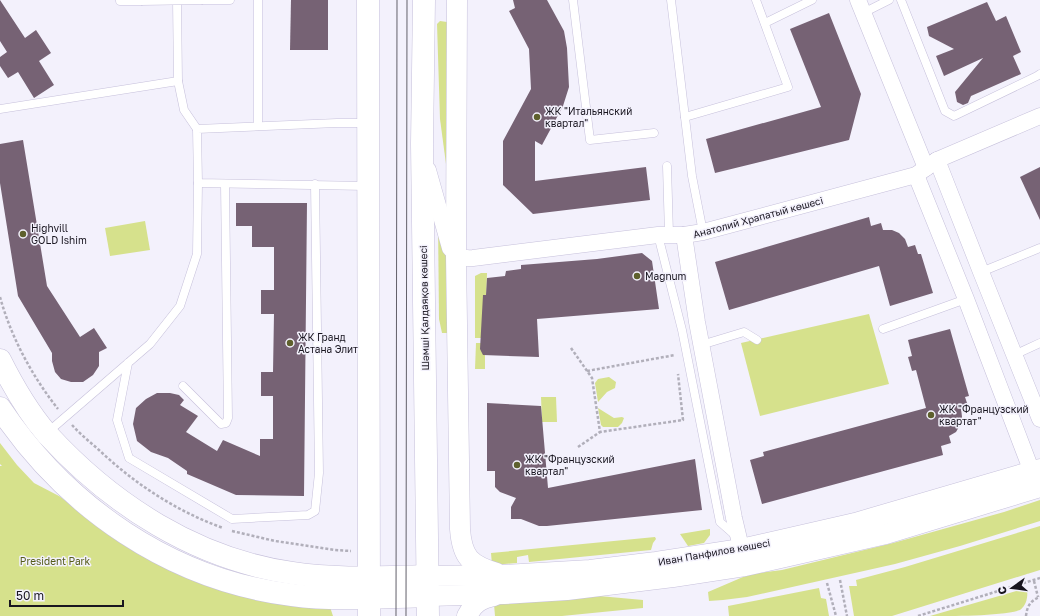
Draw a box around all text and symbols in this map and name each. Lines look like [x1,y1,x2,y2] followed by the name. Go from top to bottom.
[545,105,632,129] place label: ЖК "Итальянский квартал"
[532,112,542,122] marker: ЖК "Итальянский квартал"
[692,194,824,240] street label: Анатолий Храпатый көшесі
[31,222,87,246] place label: Highvill GOLD Ishim
[18,229,28,239] marker: Highvill GOLD Ishim
[417,245,431,371] street label: Шәмші Қалдаяқов көшесі
[645,270,687,282] place label: Magnum
[632,271,642,281] marker: Magnum
[298,331,358,355] place label: ЖК Гранд Астана Элит
[285,338,295,348] marker: ЖК Гранд Астана Элит
[939,403,1029,427] place label: ЖК "Французский квартат"
[926,410,936,420] marker: ЖК "Французский квартат"
[525,453,615,477] place label: ЖК "Французский квартал"
[512,460,522,470] marker: ЖК "Французский квартал"
[657,536,771,568] street label: Иван Панфилов көшесі
[20,555,90,567] park label: President Park
[992,568,1032,608] north arrow
[10,582,123,608] scale bar
[995,585,1009,596] text: С
[16,588,44,603] text: 50 m

